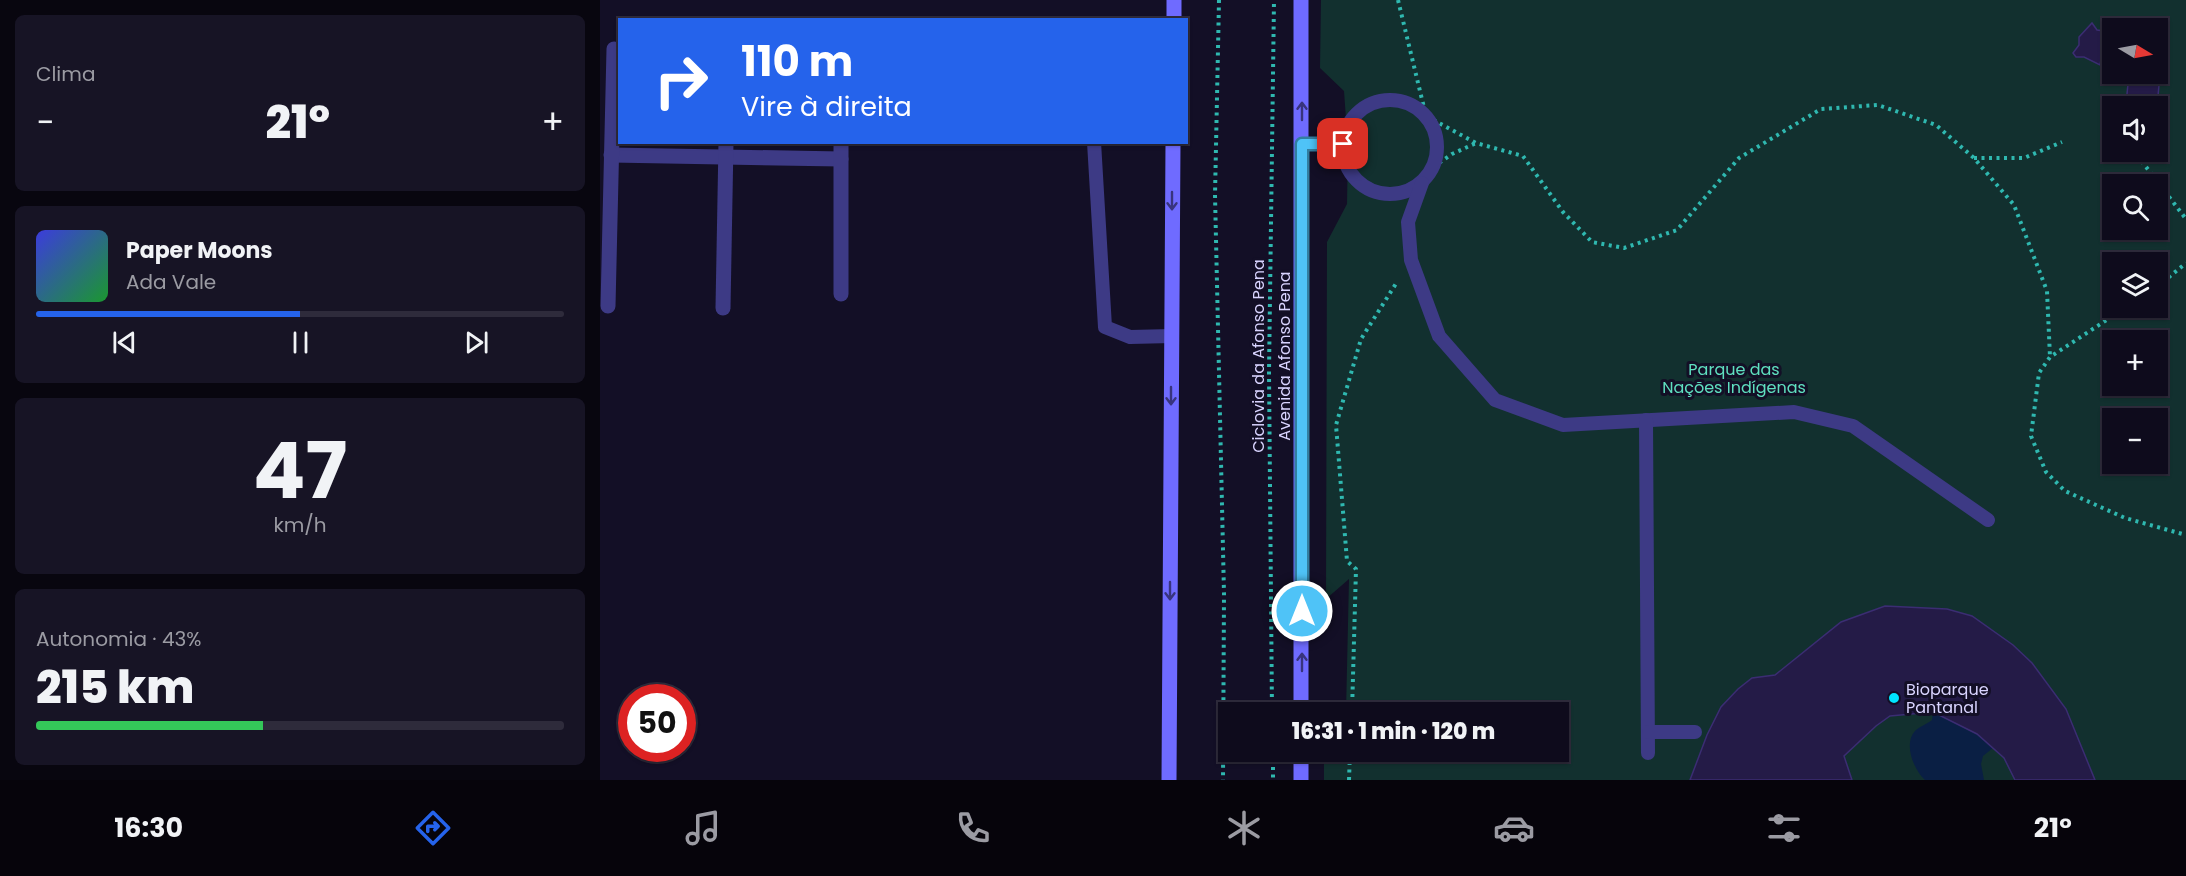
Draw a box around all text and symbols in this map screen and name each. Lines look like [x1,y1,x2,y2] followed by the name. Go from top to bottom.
[2102,18,2168,84] north arrow
[2102,18,2168,474] map controls
[741,32,853,91] text: 110 m
[642,42,720,120] icon: right
[36,60,95,88] text: Clima
[741,88,912,125] text: Vire à direita
[266,91,330,154] text: 21°
[2102,96,2168,162] button: sound
[36,99,54,146] text: −
[541,99,564,146] text: +
[1296,102,1307,122] one-way arrow
[1317,118,1368,169] pin
[1326,127,1359,160] icon: arrive
[2102,174,2168,240] button: search
[1166,190,1178,210] one-way arrow
[126,235,273,266] text: Paper Moons
[2102,252,2168,318] button: layers
[1247,259,1270,453] street label: Ciclovia da Afonso Pena
[126,268,216,296] text: Ada Vale
[1273,271,1296,441] street label: Avenida Afonso Pena
[108,326,141,359] icon: previous
[284,326,317,359] icon: pause
[460,326,493,359] icon: next
[2102,330,2168,396] button: +
[1662,358,1806,399] park label: Parque das Nações Indígenas
[1165,385,1177,405] one-way arrow
[2102,408,2168,474] button: −
[253,416,347,525] text: 47
[273,511,327,539] text: km/h
[1270,579,1334,643] position arrow
[1164,580,1176,600] one-way arrow
[36,625,201,653] text: Autonomia · 43%
[1296,652,1308,672] one-way arrow
[36,656,194,719] text: 215 km
[1906,678,1989,719] place label: Bioparque Pantanal
[618,684,696,762] speed limit sign: 50
[1887,691,1901,705] marker: Bioparque Pantanal
[1292,716,1495,747] text: 16:31 · 1 min · 120 m
[412,807,454,849] icon: directions
[682,807,724,849] icon: music
[952,807,994,849] icon: phone
[1223,807,1265,849] icon: climate
[1493,807,1535,849] icon: car
[1763,807,1805,849] icon: filters
[114,809,183,846] text: 16:30
[2034,809,2072,846] text: 21°

